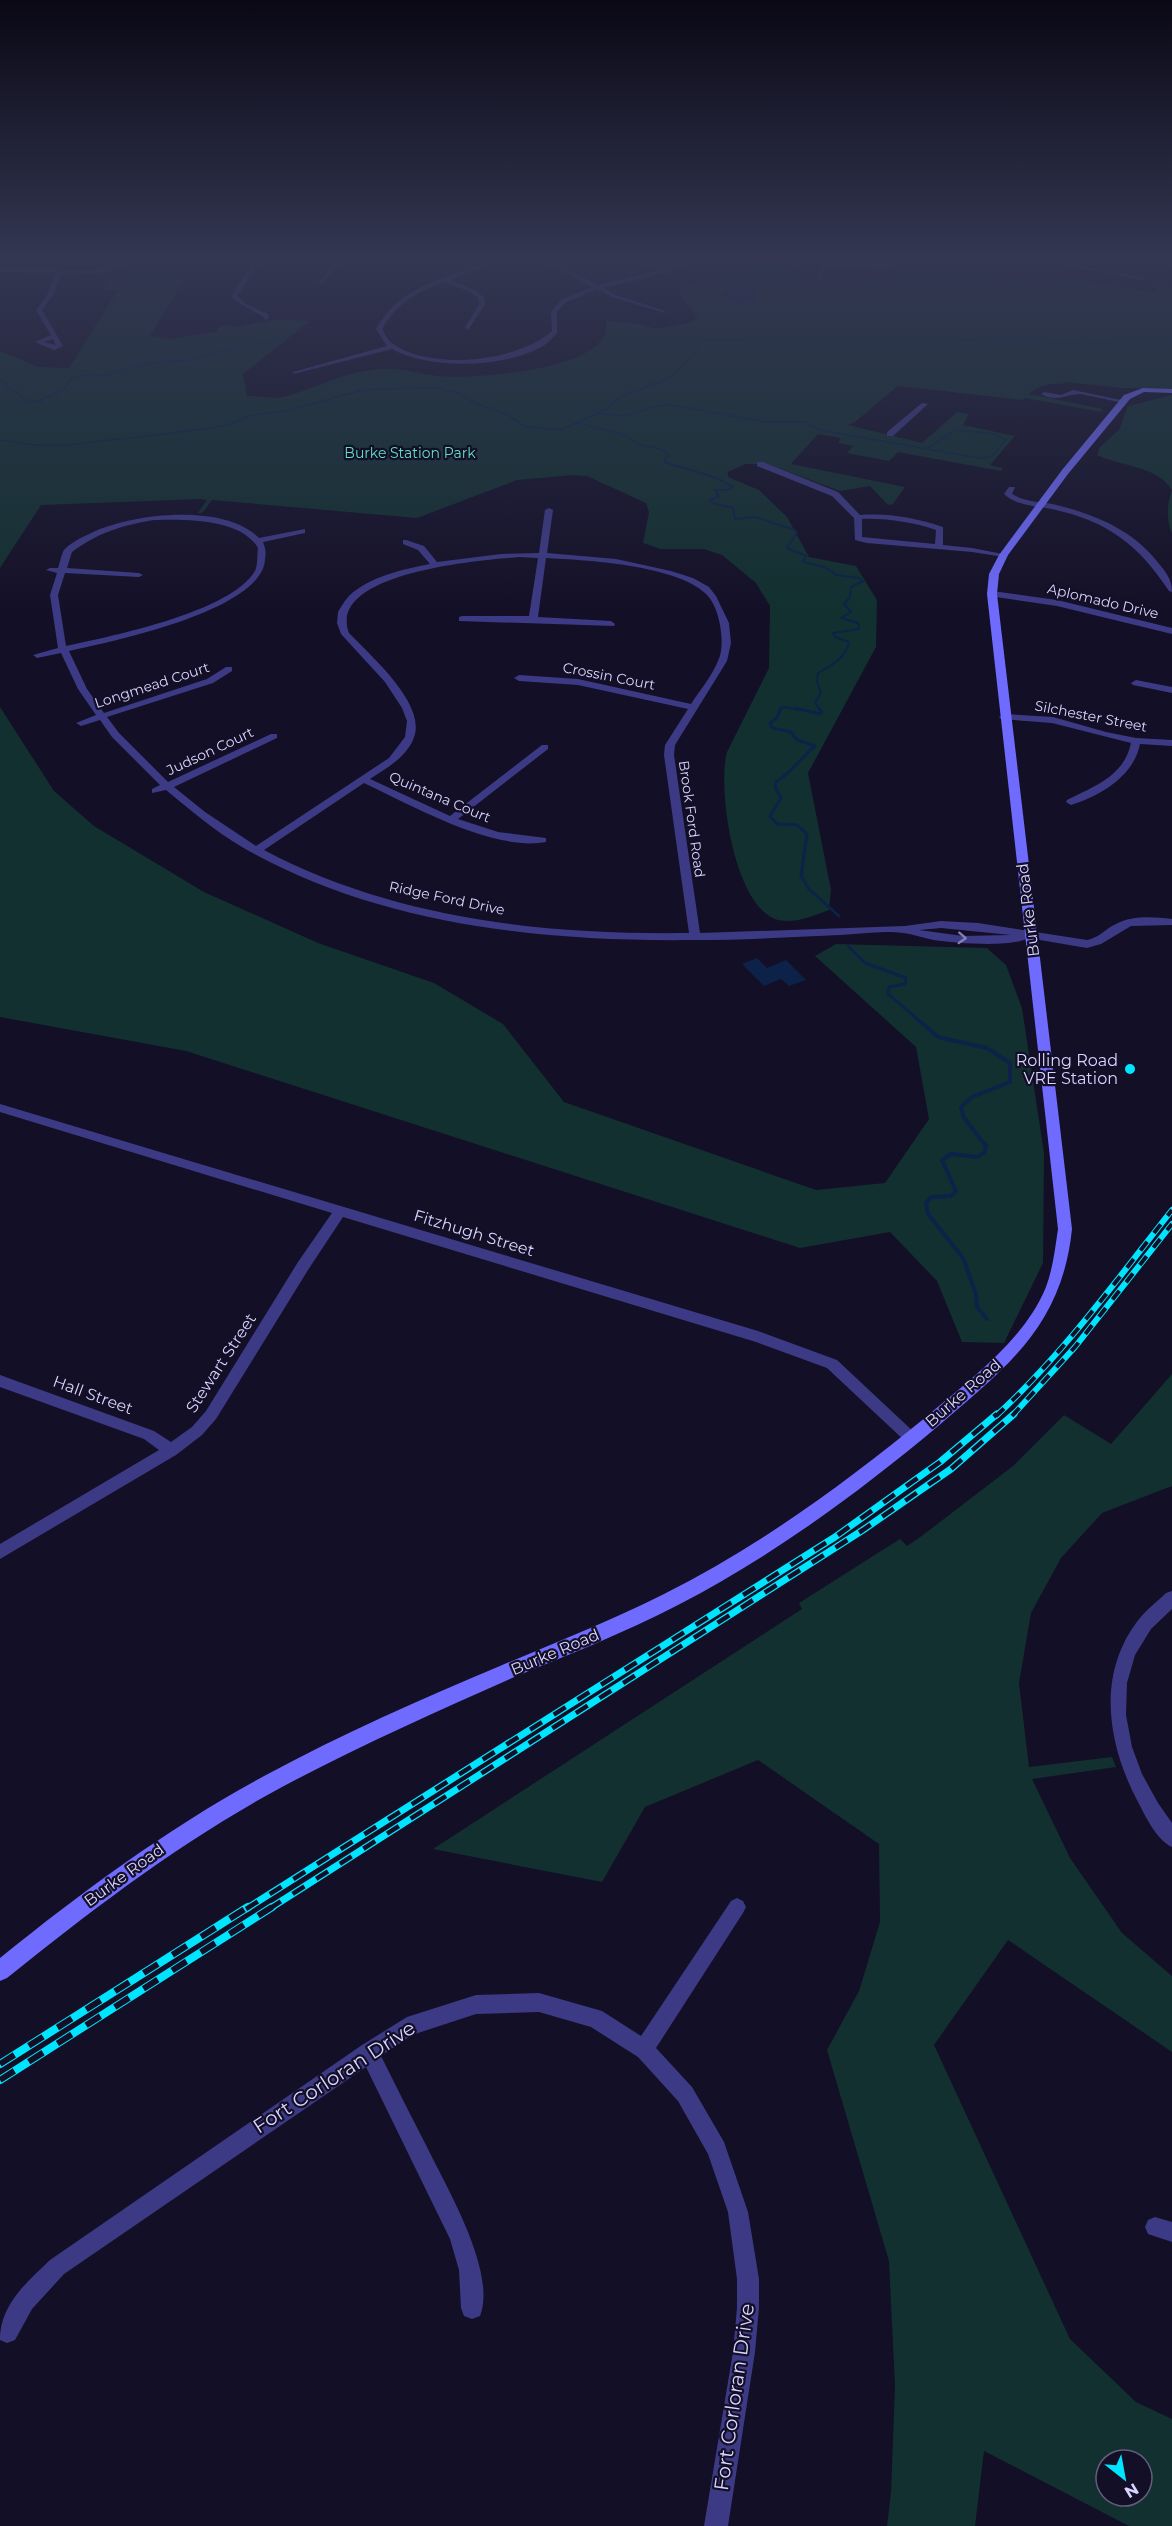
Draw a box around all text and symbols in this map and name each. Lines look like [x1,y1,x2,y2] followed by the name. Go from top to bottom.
[344,444,476,462] park label: Burke Station Park
[1046,579,1160,623] street label: Aplomado Drive
[92,658,212,712] street label: Longmead Court
[561,658,657,694] street label: Crossin Court
[1033,696,1149,736] street label: Silchester Street
[163,723,257,779] street label: Judson Court
[675,759,709,879] street label: Brook Ford Road
[386,767,494,827] street label: Quintana Court
[1013,862,1043,958] street label: Burke Road
[388,877,506,919] street label: Ridge Ford Drive
[957,932,966,945] one-way arrow
[1016,1051,1118,1088] place label: Rolling Road VRE Station
[1123,1062,1137,1076] marker: Rolling Road VRE Station
[412,1206,537,1260] street label: Fitzhugh Street
[182,1309,260,1416] street label: Stewart Street
[921,1355,1005,1431] street label: Burke Road
[50,1372,136,1418] street label: Hall Street
[508,1625,602,1679] street label: Burke Road
[80,1840,168,1910] street label: Burke Road
[248,2016,420,2138] street label: Fort Corloran Drive
[709,2302,759,2492] street label: Fort Corloran Drive
[1094,2448,1154,2508] north arrow
[1121,2479,1142,2502] text: N

